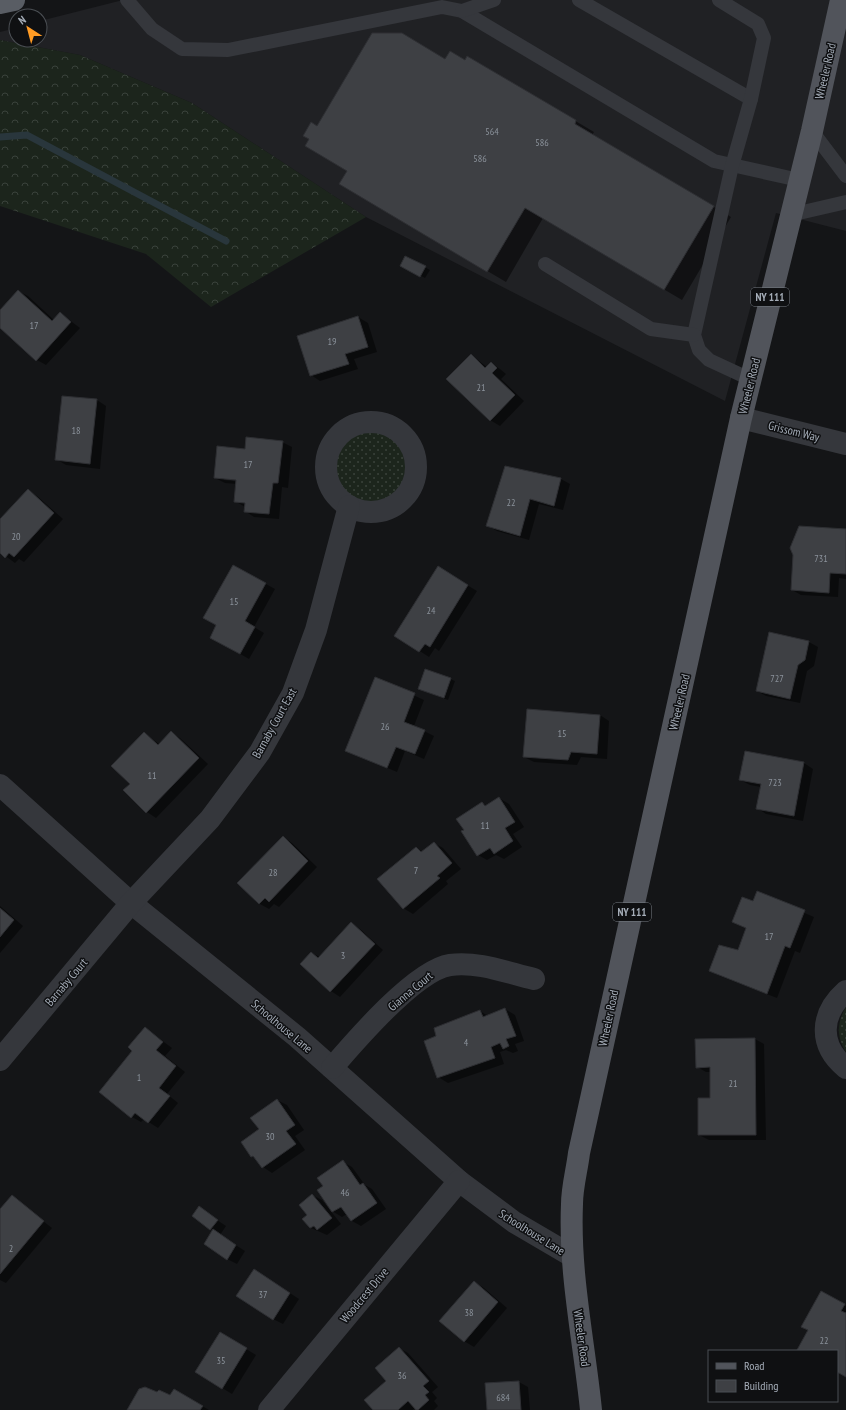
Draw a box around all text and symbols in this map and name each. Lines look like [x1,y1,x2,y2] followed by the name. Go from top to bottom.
[8,8,48,48] north arrow
[16,12,29,27] text: N
[811,41,839,101] street label: Wheeler Road
[485,125,499,138] house number: 564
[535,136,549,149] house number: 586
[473,152,487,165] house number: 586
[751,288,789,306] road number: NY 111
[30,319,39,332] house number: 17
[328,335,337,348] house number: 19
[735,356,763,416] street label: Wheeler Road
[477,381,486,394] house number: 21
[767,417,822,445] street label: Grissom Way
[72,424,81,437] house number: 18
[244,458,253,471] house number: 17
[507,496,516,509] house number: 22
[12,530,21,543] house number: 20
[814,552,828,565] house number: 731
[230,595,239,608] house number: 15
[427,604,436,617] house number: 24
[665,672,693,732] street label: Wheeler Road
[770,672,784,685] house number: 727
[249,685,300,761] street label: Barnaby Court East
[381,720,390,733] house number: 26
[558,727,567,740] house number: 15
[148,769,157,782] house number: 11
[768,776,782,789] house number: 723
[481,819,490,832] house number: 11
[414,864,418,877] house number: 7
[269,866,278,879] house number: 28
[613,903,651,921] road number: NY 111
[765,930,774,943] house number: 17
[341,949,345,962] house number: 3
[42,954,91,1009] street label: Barnaby Court
[385,968,436,1014] street label: Gianna Court
[595,988,621,1048] street label: Wheeler Road
[248,996,316,1056] street label: Schoolhouse Lane
[464,1036,469,1049] house number: 4
[137,1071,141,1084] house number: 1
[729,1077,738,1090] house number: 21
[266,1130,275,1143] house number: 30
[341,1186,350,1199] house number: 46
[496,1206,568,1258] street label: Schoolhouse Lane
[9,1242,13,1255] house number: 2
[337,1264,391,1326] street label: Woodcrest Drive
[259,1288,268,1301] house number: 37
[465,1306,474,1319] house number: 38
[571,1309,593,1367] street label: Wheeler Road
[820,1334,829,1347] house number: 22
[708,1350,838,1402] legend
[217,1354,226,1367] house number: 35
[744,1358,764,1373] text: Road
[398,1369,407,1382] house number: 36
[744,1378,779,1393] text: Building
[496,1391,510,1404] house number: 684

